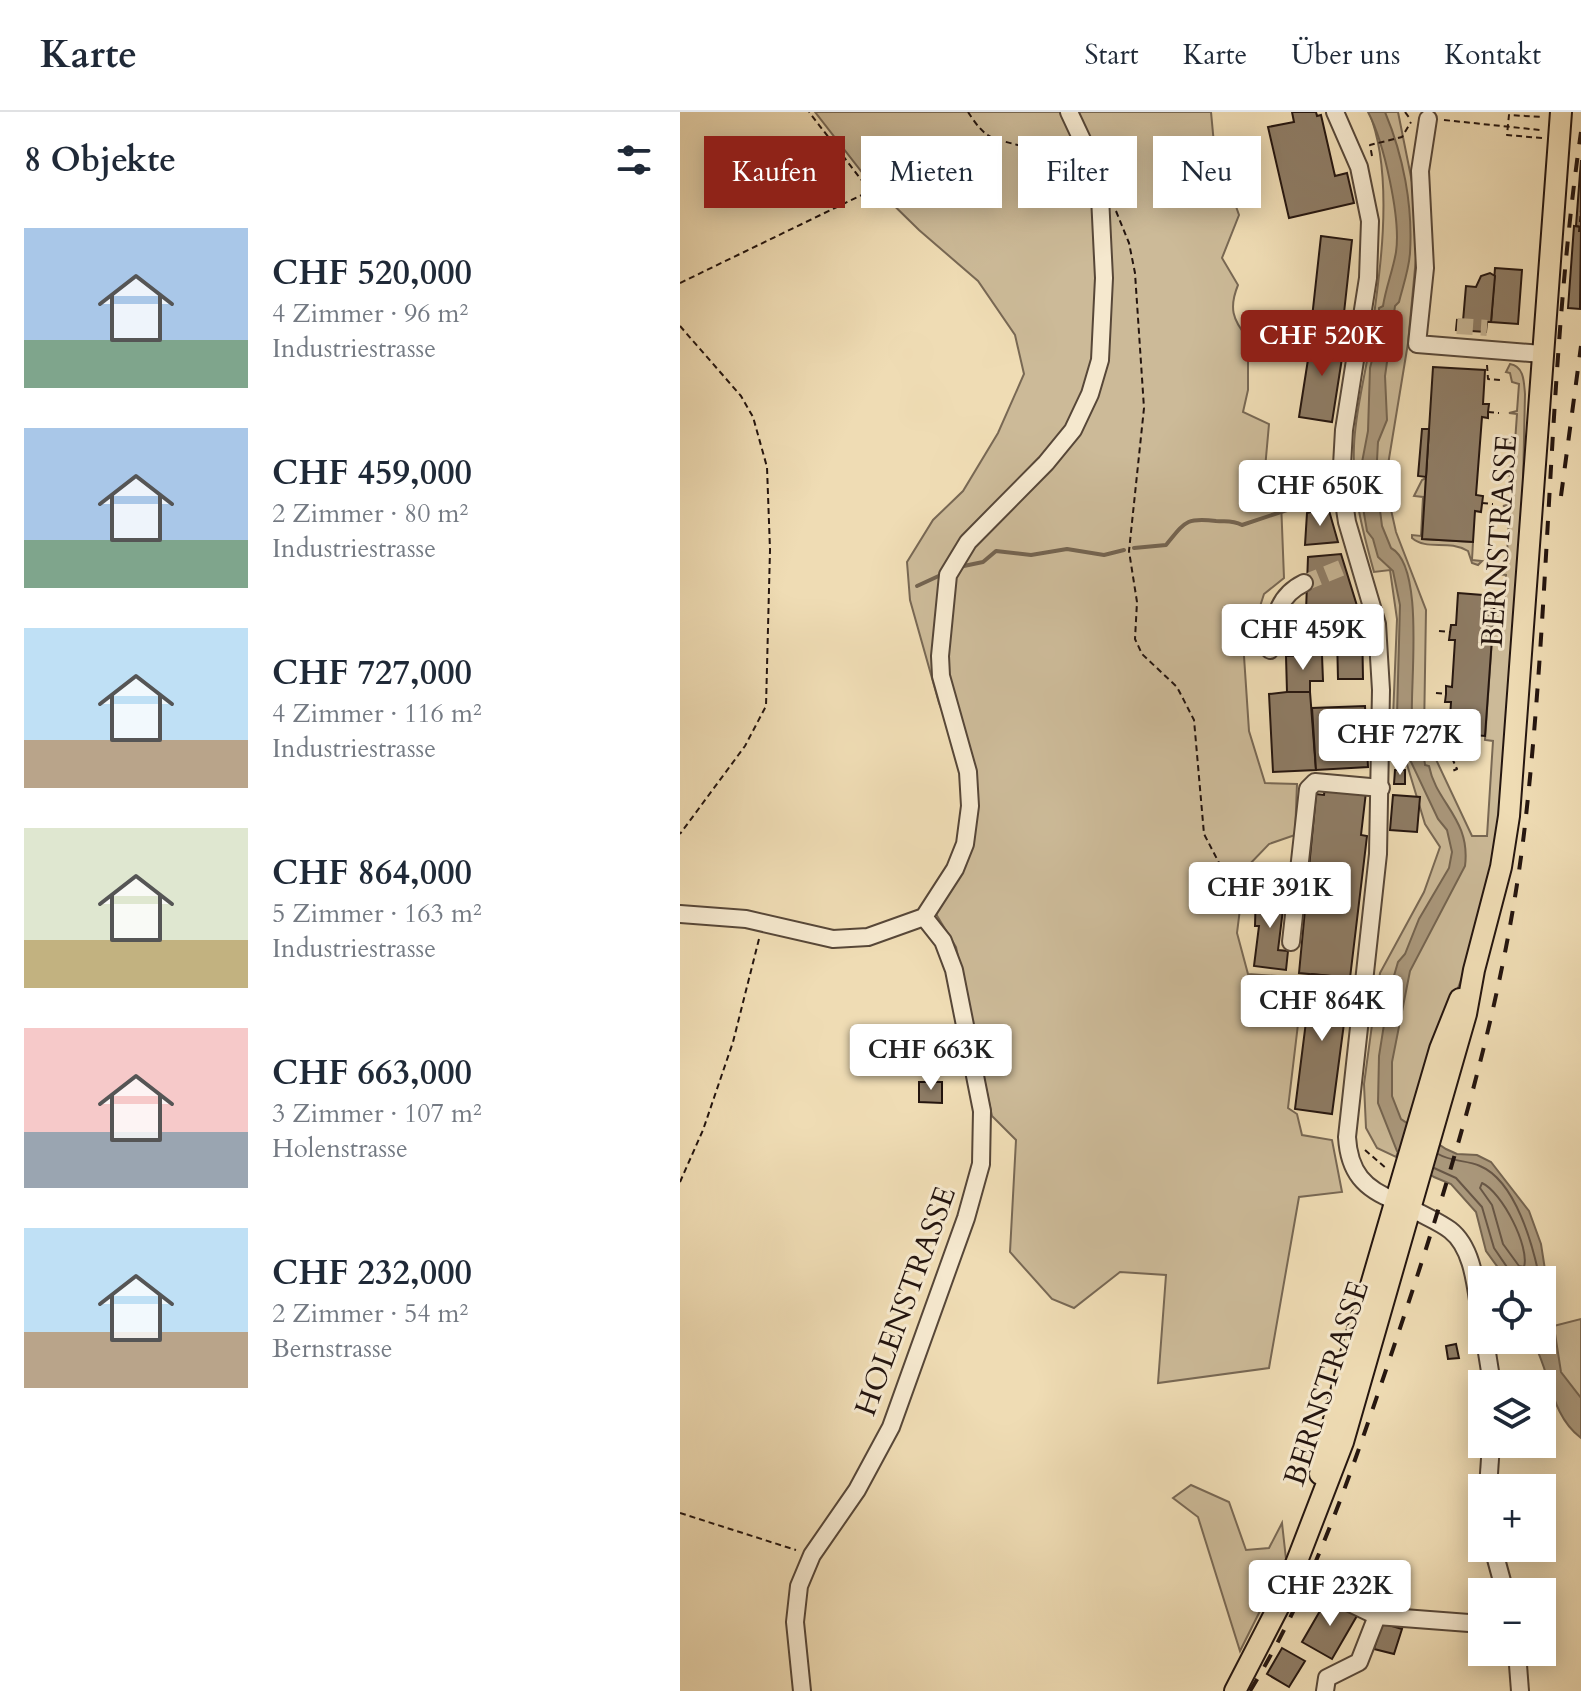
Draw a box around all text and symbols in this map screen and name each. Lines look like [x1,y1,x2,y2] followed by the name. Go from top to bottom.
[40,29,137,81] text: Karte
[1085,36,1139,74] text: Start
[1183,36,1247,74] text: Karte
[1291,36,1400,74] text: Über uns
[1444,36,1541,74] text: Kontakt
[704,136,845,208] chip: Kaufen
[861,136,1002,208] chip: Mieten
[1018,136,1137,208] chip: Filter
[1153,136,1261,208] chip: Neu
[24,137,176,183] text: 8 Objekte
[612,138,656,182] icon: filters
[272,250,472,296] text: CHF 520,000
[88,260,184,356] icon: home
[272,296,468,331] text: 4 Zimmer · 96 m²
[1239,310,1405,378] pin: CHF 520K
[1259,318,1385,353] text: CHF 520K
[272,331,436,366] text: Industriestrasse
[1472,433,1527,649] street label: BERNSTRASSE
[272,450,472,496] text: CHF 459,000
[88,460,184,556] icon: home
[1237,460,1403,528] pin: CHF 650K
[1257,468,1383,503] text: CHF 650K
[272,496,468,531] text: 2 Zimmer · 80 m²
[272,531,436,566] text: Industriestrasse
[1220,604,1386,672] pin: CHF 459K
[1240,612,1366,647] text: CHF 459K
[272,650,472,696] text: CHF 727,000
[88,660,184,756] icon: home
[272,696,482,731] text: 4 Zimmer · 116 m²
[1317,709,1483,777] pin: CHF 727K
[1337,717,1463,752] text: CHF 727K
[272,731,436,766] text: Industriestrasse
[272,850,472,896] text: CHF 864,000
[88,860,184,956] icon: home
[1187,862,1353,930] pin: CHF 391K
[1207,870,1333,905] text: CHF 391K
[272,896,482,931] text: 5 Zimmer · 163 m²
[272,931,436,966] text: Industriestrasse
[1239,975,1405,1043] pin: CHF 864K
[1259,983,1385,1018] text: CHF 864K
[848,1024,1014,1092] pin: CHF 663K
[868,1032,994,1067] text: CHF 663K
[272,1050,472,1096] text: CHF 663,000
[88,1060,184,1156] icon: home
[272,1096,482,1131] text: 3 Zimmer · 107 m²
[272,1131,408,1166] text: Holenstrasse
[845,1181,966,1421] street label: HOLENSTRASSE
[272,1250,472,1296] text: CHF 232,000
[88,1260,184,1356] icon: home
[1468,1266,1556,1666] map controls
[1468,1266,1556,1354] button: locate
[1274,1276,1379,1491] street label: BERNSTRASSE
[272,1296,468,1331] text: 2 Zimmer · 54 m²
[272,1331,393,1366] text: Bernstrasse
[1468,1370,1556,1458] button: layers
[1468,1474,1556,1562] button: +
[1247,1560,1413,1628] pin: CHF 232K
[1267,1568,1393,1603] text: CHF 232K
[1468,1578,1556,1666] button: −

